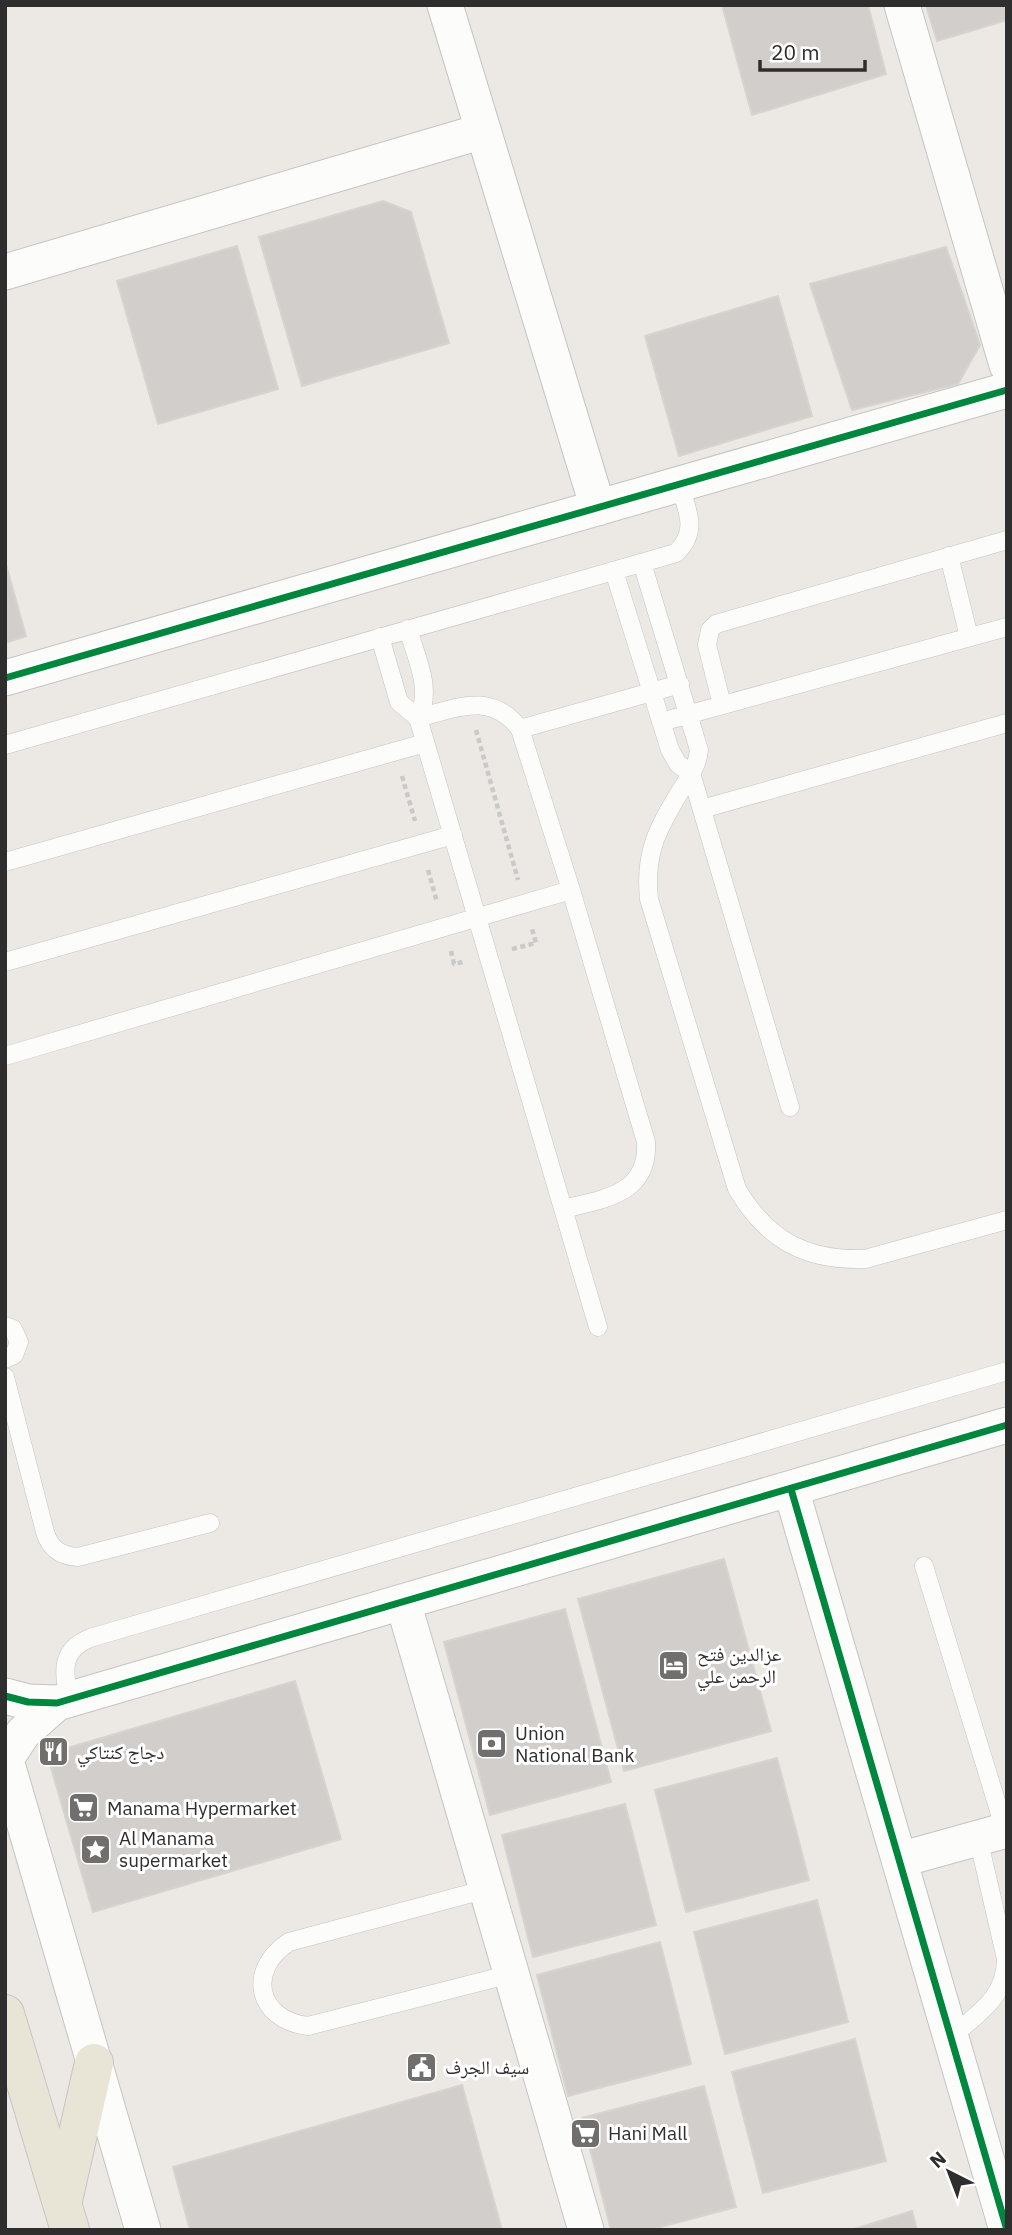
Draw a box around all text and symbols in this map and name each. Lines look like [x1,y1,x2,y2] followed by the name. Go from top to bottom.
[760,28,865,72] scale bar
[771,38,820,66] text: 20 m
[697,1642,782,1692] place label: عزالدين فتح الرحمن علي
[657,1648,691,1682] hotel icon: عزالدين فتح الرحمن علي
[515,1721,635,1767] place label: Union National Bank
[475,1727,509,1761] bank icon: Union National Bank
[37,1735,71,1769] restaurant icon: دجاج كنتاكي
[77,1740,164,1768] place label: دجاج كنتاكي
[67,1791,101,1825] supermarket icon: Manama Hypermarket
[107,1796,297,1820] place label: Manama Hypermarket
[119,1826,228,1872] place label: Al Manama supermarket
[79,1832,113,1866] place icon: Al Manama supermarket
[405,2050,439,2084] public building icon: سيف الجرف
[445,2055,529,2079] place label: سيف الجرف
[568,2116,602,2150] supermarket icon: Hani Mall
[608,2121,687,2145] place label: Hani Mall
[914,2137,984,2207] north arrow
[924,2146,951,2173] text: N

